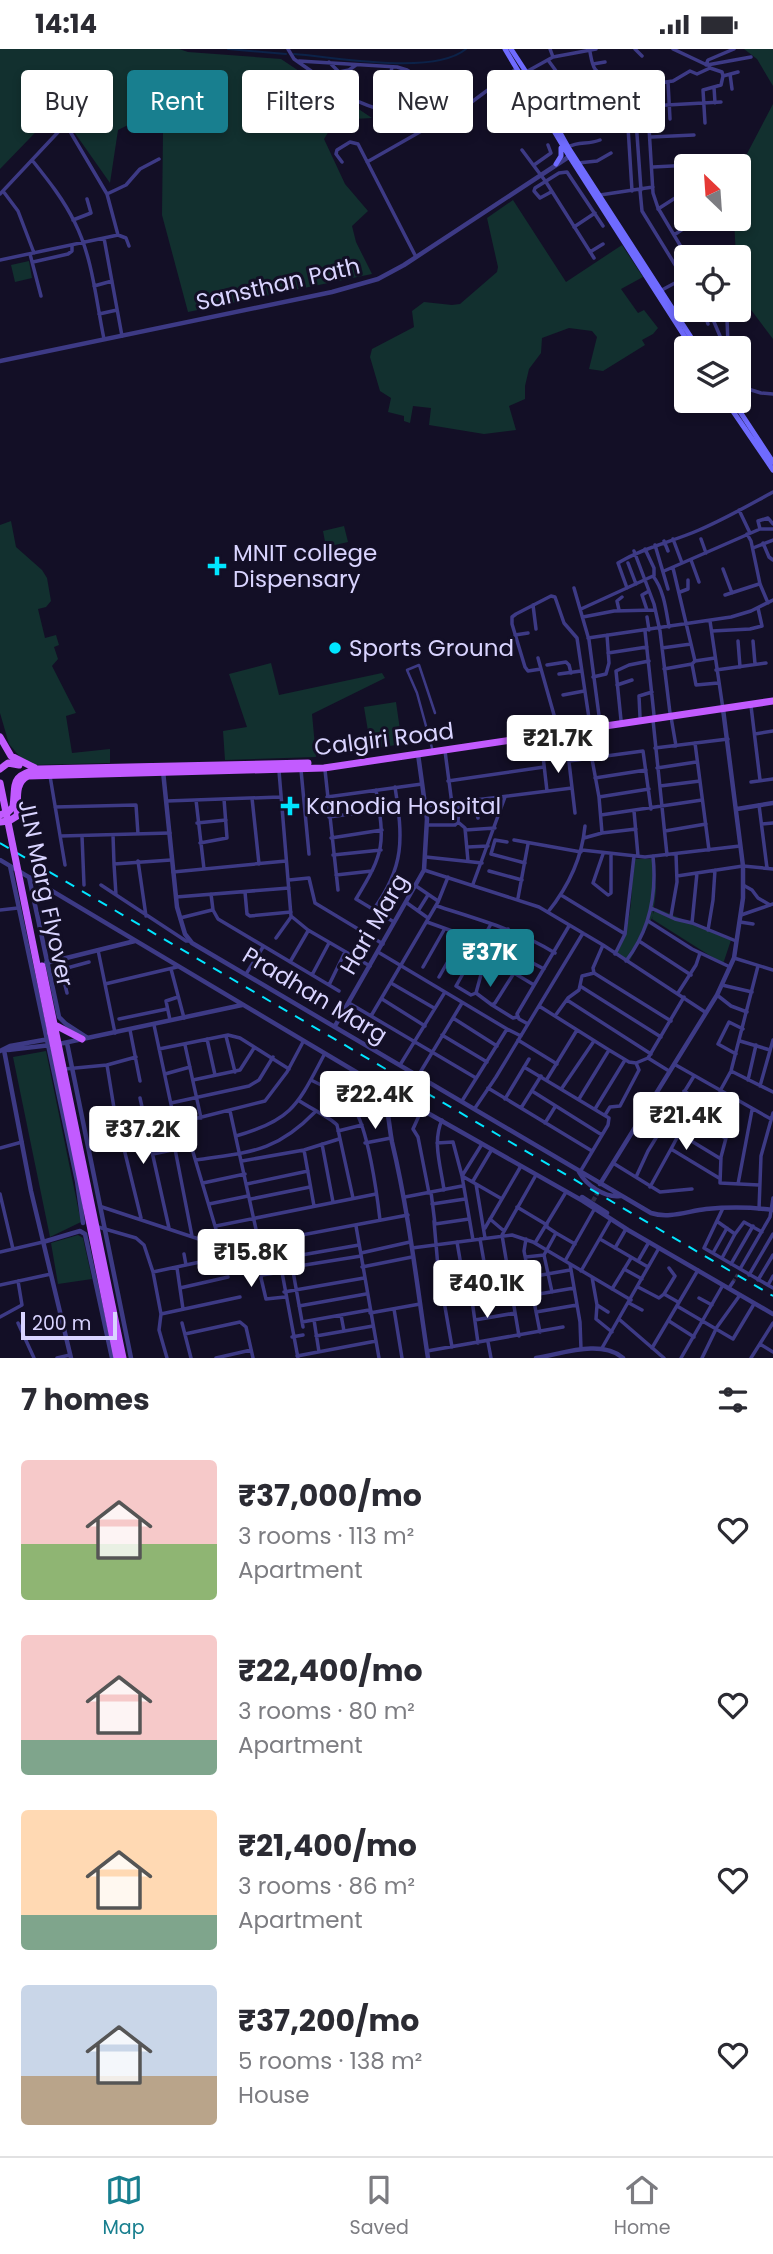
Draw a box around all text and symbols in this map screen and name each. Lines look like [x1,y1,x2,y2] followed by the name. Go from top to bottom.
[35,6,97,42] text: 14:14
[21,70,113,133] chip: Buy
[127,70,228,133] chip: Rent
[242,70,359,133] chip: Filters
[373,70,473,133] chip: New
[487,70,665,133] chip: Apartment
[674,154,751,231] north arrow
[674,154,751,413] map controls
[674,245,751,322] button: locate
[193,250,363,318] street label: Sansthan Path
[674,336,751,413] button: layers
[233,537,377,595] place label: MNIT college Dispensary
[207,556,227,576] marker: MNIT college Dispensary
[349,632,514,664] place label: Sports Ground
[327,640,343,656] marker: Sports Ground
[312,715,456,763] street label: Calgiri Road
[501,715,615,775] pin: ₹21.7K
[523,722,593,754] text: ₹21.7K
[306,790,501,822] place label: Kanodia Hospital
[11,796,81,990] street label: JLN Marg Flyover
[280,796,300,816] marker: Kanodia Hospital
[332,868,416,980] street label: Hari Marg
[449,929,531,989] pin: ₹37K
[462,936,518,968] text: ₹37K
[237,939,393,1051] street label: Pradhan Marg
[318,1072,432,1131] pin: ₹22.4K
[336,1078,414,1110] text: ₹22.4K
[629,1093,743,1152] pin: ₹21.4K
[649,1099,723,1131] text: ₹21.4K
[86,1107,200,1166] pin: ₹37.2K
[105,1113,181,1145] text: ₹37.2K
[194,1229,308,1289] pin: ₹15.8K
[214,1236,288,1268] text: ₹15.8K
[430,1261,544,1320] pin: ₹40.1K
[449,1267,525,1299] text: ₹40.1K
[21,1309,117,1341] scale bar
[32,1310,91,1337] text: 200 m
[21,1378,150,1421] text: 7 homes
[714,1381,752,1419] icon: filters
[238,1474,422,1517] text: ₹37,000/mo
[77,1488,161,1572] icon: home
[714,1511,752,1549] icon: heart
[238,1520,414,1552] text: 3 rooms · 113 m²
[238,1554,363,1586] text: Apartment
[238,1649,423,1692] text: ₹22,400/mo
[77,1663,161,1747] icon: home
[714,1686,752,1724] icon: heart
[238,1695,415,1727] text: 3 rooms · 80 m²
[238,1729,363,1761] text: Apartment
[238,1824,417,1867] text: ₹21,400/mo
[77,1838,161,1922] icon: home
[714,1861,752,1899] icon: heart
[238,1870,415,1902] text: 3 rooms · 86 m²
[238,1904,363,1936] text: Apartment
[238,1999,419,2042] text: ₹37,200/mo
[77,2013,161,2097] icon: home
[714,2036,752,2074] icon: heart
[238,2045,422,2077] text: 5 rooms · 138 m²
[238,2079,310,2111] text: House
[102,2171,145,2242] tab: Map
[350,2171,409,2242] tab: Saved
[614,2171,670,2242] tab: Home

